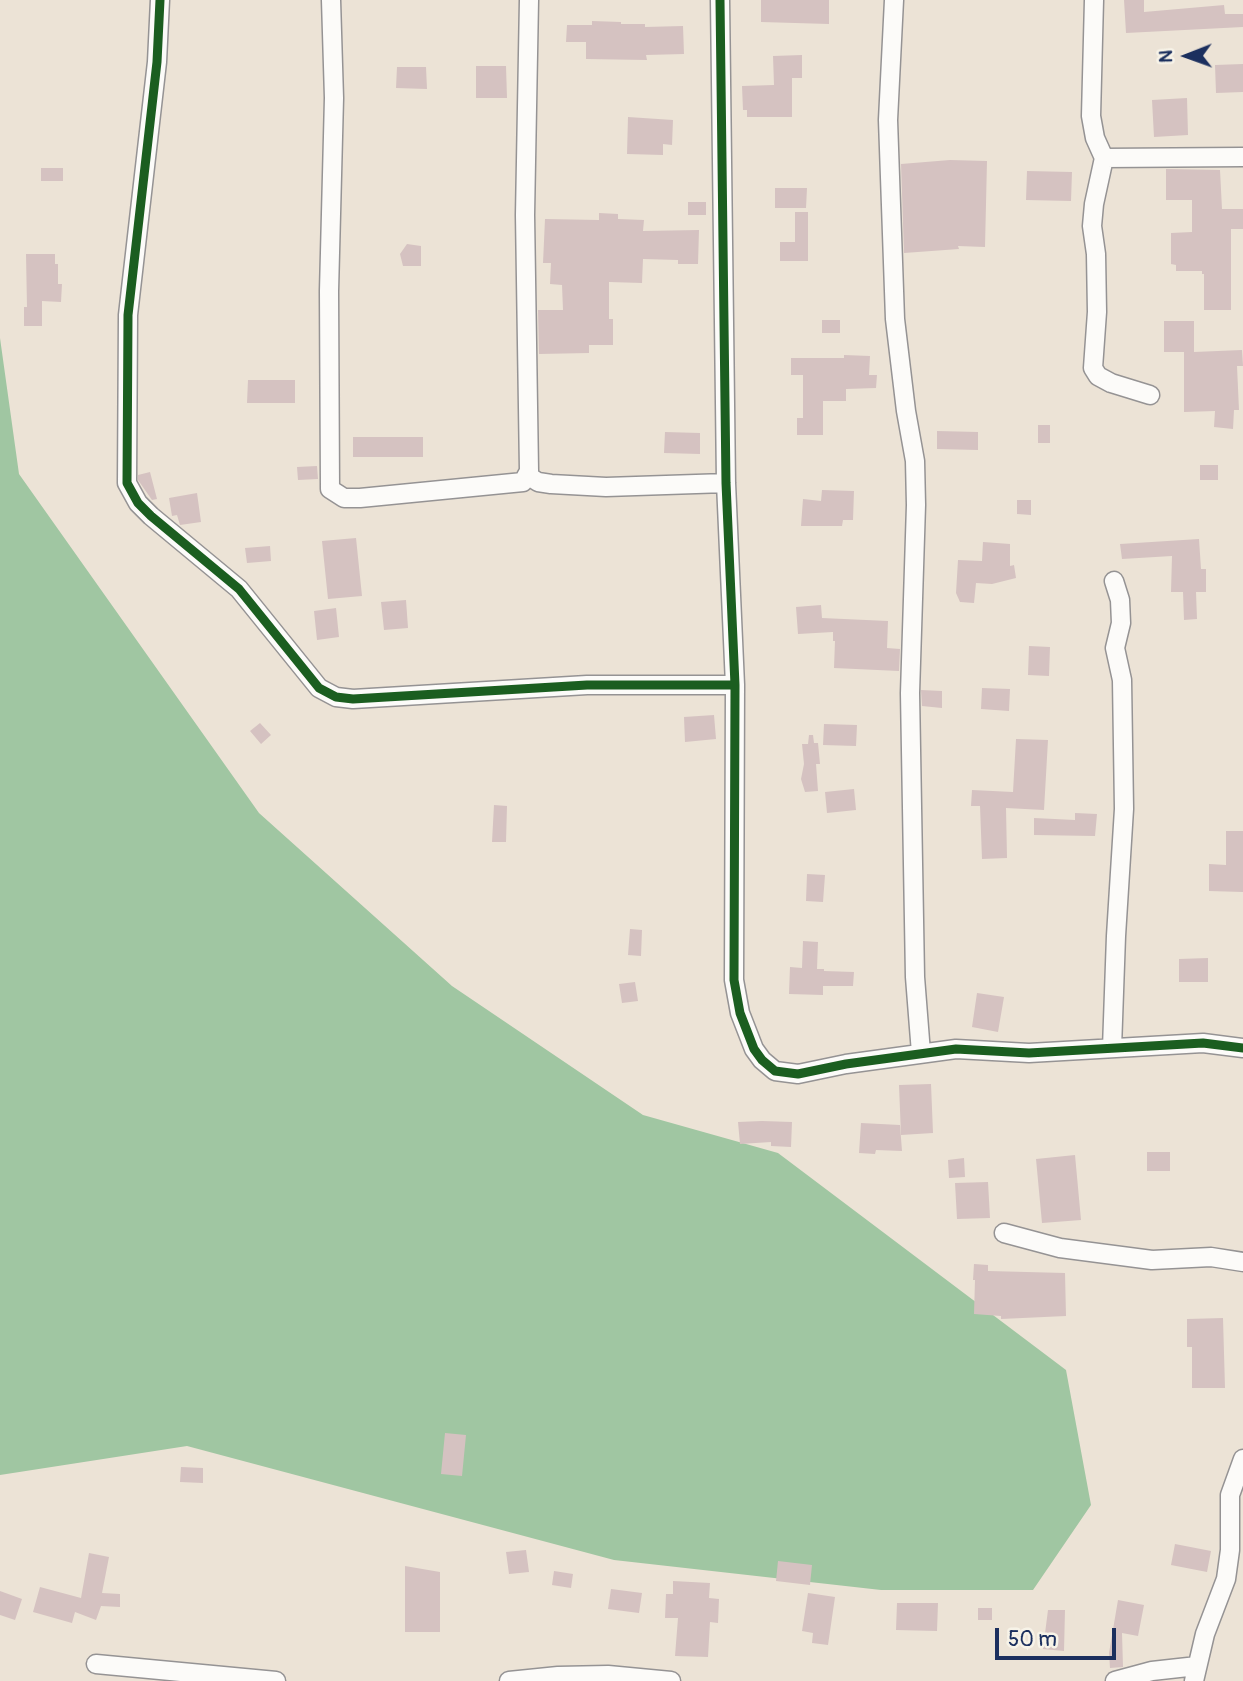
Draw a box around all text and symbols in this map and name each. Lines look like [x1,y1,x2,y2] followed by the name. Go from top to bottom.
[1152,21,1222,91] north arrow
[1154,50,1178,63] text: N
[998,1614,1119,1658] scale bar
[1008,1626,1057,1653] text: 50 m

